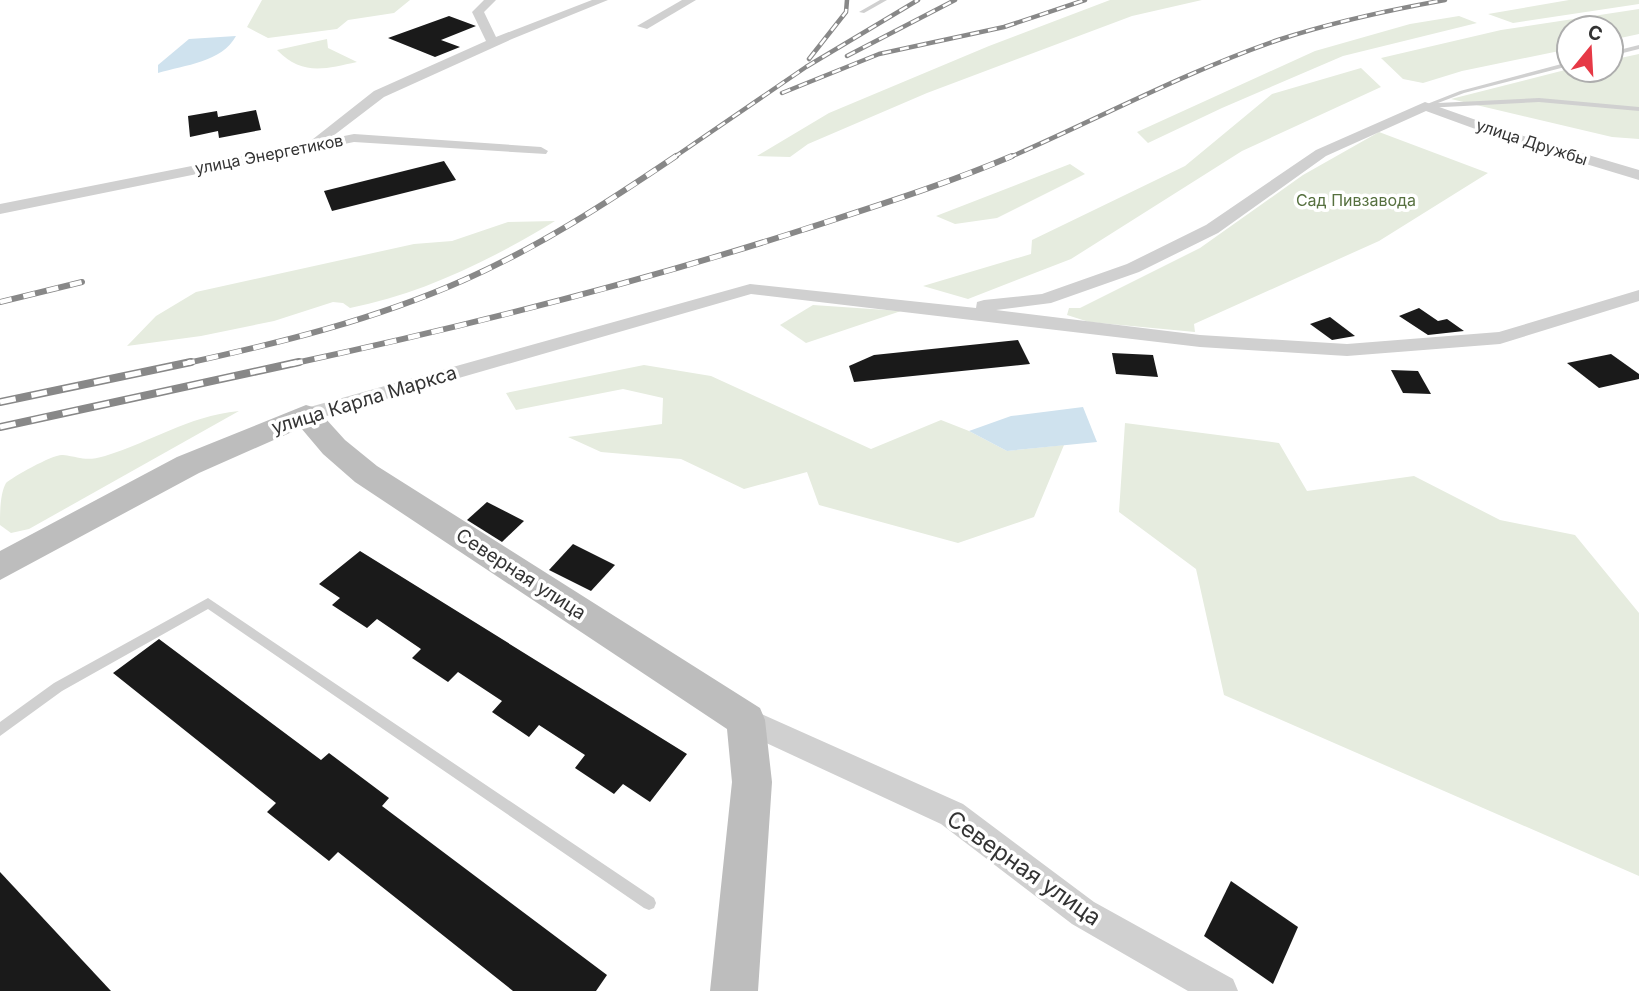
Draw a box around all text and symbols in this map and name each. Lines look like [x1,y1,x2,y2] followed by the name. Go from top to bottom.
[1555,14,1625,84] north arrow
[1585,20,1605,46] text: С
[1474,115,1590,169] street label: улица Дружбы
[193,130,345,178] street label: улица Энергетиков
[1296,190,1416,210] park label: Сад Пивзавода
[269,361,459,439] street label: улица Карла Маркса
[452,523,590,625] street label: Северная улица
[942,804,1106,932] street label: Северная улица

